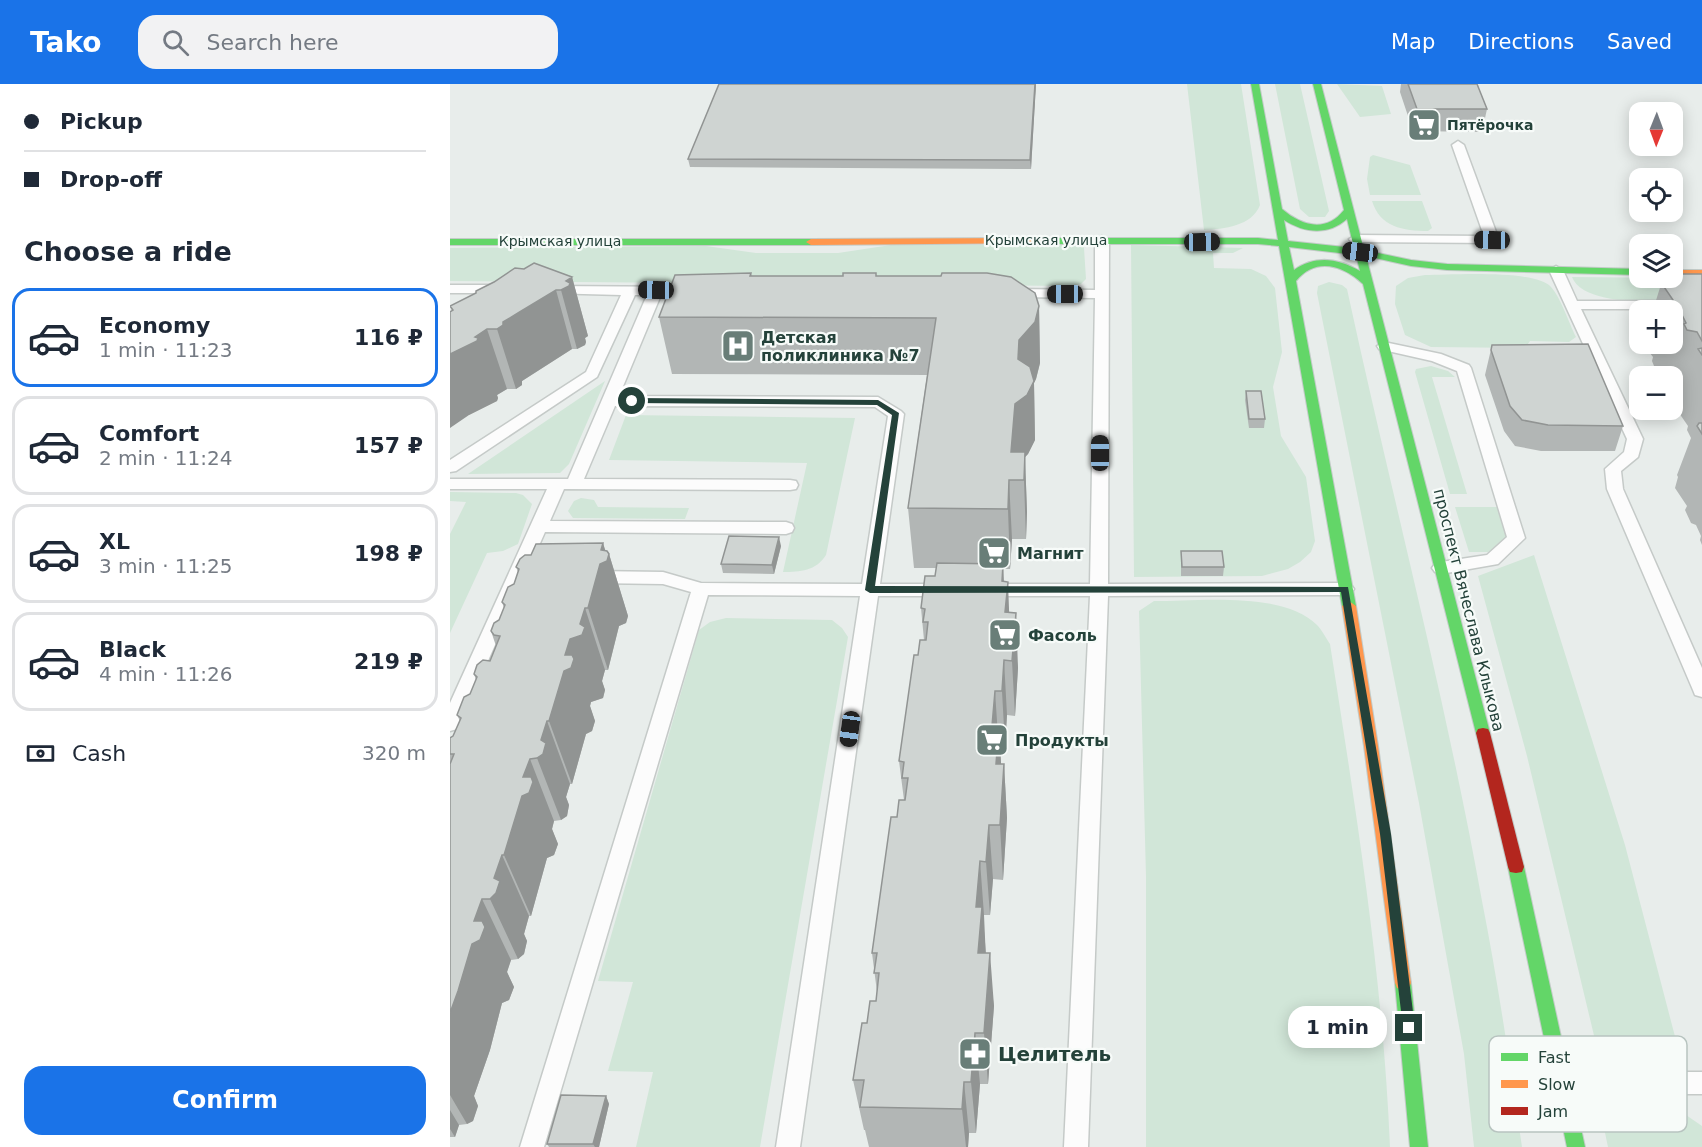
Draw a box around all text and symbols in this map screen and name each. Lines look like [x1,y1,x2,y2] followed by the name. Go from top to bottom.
[138,15,558,69] search box
[30,26,102,59] text: Tako
[159,26,192,59] icon: search
[207,30,339,55] text: Search here
[1391,30,1435,54] text: Map
[1468,30,1574,54] text: Directions
[1607,30,1672,54] text: Saved
[1629,102,1683,156] north arrow
[1629,102,1683,420] map controls
[1406,107,1442,143] supermarket icon: Пятёрочка
[60,109,143,134] text: Pickup
[1447,117,1534,133] place label: Пятёрочка
[60,167,162,192] text: Drop-off
[1629,168,1683,222] button: locate
[1474,231,1510,249] car
[985,232,1107,248] street label: Крымская улица
[499,233,621,249] street label: Крымская улица
[1184,233,1220,251] car
[1629,234,1683,288] button: layers
[24,236,232,267] text: Choose a ride
[1341,241,1379,263] car
[638,281,674,299] car
[1047,285,1083,303] car
[1629,300,1683,354] button: +
[27,311,81,365] icon: car
[99,313,210,338] text: Economy
[354,325,423,350] text: 116 ₽
[720,328,756,364] hospital icon: Детская поликлиника №7
[761,328,920,365] place label: Детская поликлиника №7
[99,338,233,362] text: 1 min · 11:23
[1629,366,1683,420] button: −
[618,387,645,414] route start
[27,419,81,473] icon: car
[99,421,199,446] text: Comfort
[354,433,423,458] text: 157 ₽
[1091,435,1109,471] car
[99,446,233,470] text: 2 min · 11:24
[1430,487,1508,733] street label: проспект Вячеслава Клыкова
[27,527,81,581] icon: car
[99,529,130,554] text: XL
[976,535,1012,571] supermarket icon: Магнит
[354,541,423,566] text: 198 ₽
[1017,544,1084,563] place label: Магнит
[99,554,233,578] text: 3 min · 11:25
[987,617,1023,653] supermarket icon: Фасоль
[1028,626,1097,645] place label: Фасоль
[27,635,81,689] icon: car
[99,637,166,662] text: Black
[354,649,423,674] text: 219 ₽
[99,662,233,686] text: 4 min · 11:26
[839,710,861,748] car
[974,722,1010,758] supermarket icon: Продукты
[1015,731,1109,750] place label: Продукты
[24,737,57,770] icon: cash
[72,741,126,766] text: Cash
[362,741,426,765] text: 320 m
[1289,1007,1388,1049] callout: 1 min
[1395,1014,1422,1041] route end
[1306,1015,1369,1039] text: 1 min
[957,1036,993,1072] pharmacy icon: Целитель
[1489,1036,1687,1132] legend
[998,1042,1111,1066] place label: Целитель
[1538,1048,1570,1067] text: Fast
[24,1066,426,1135] button: Confirm
[1538,1075,1575,1094] text: Slow
[1537,1102,1568,1121] text: Jam

